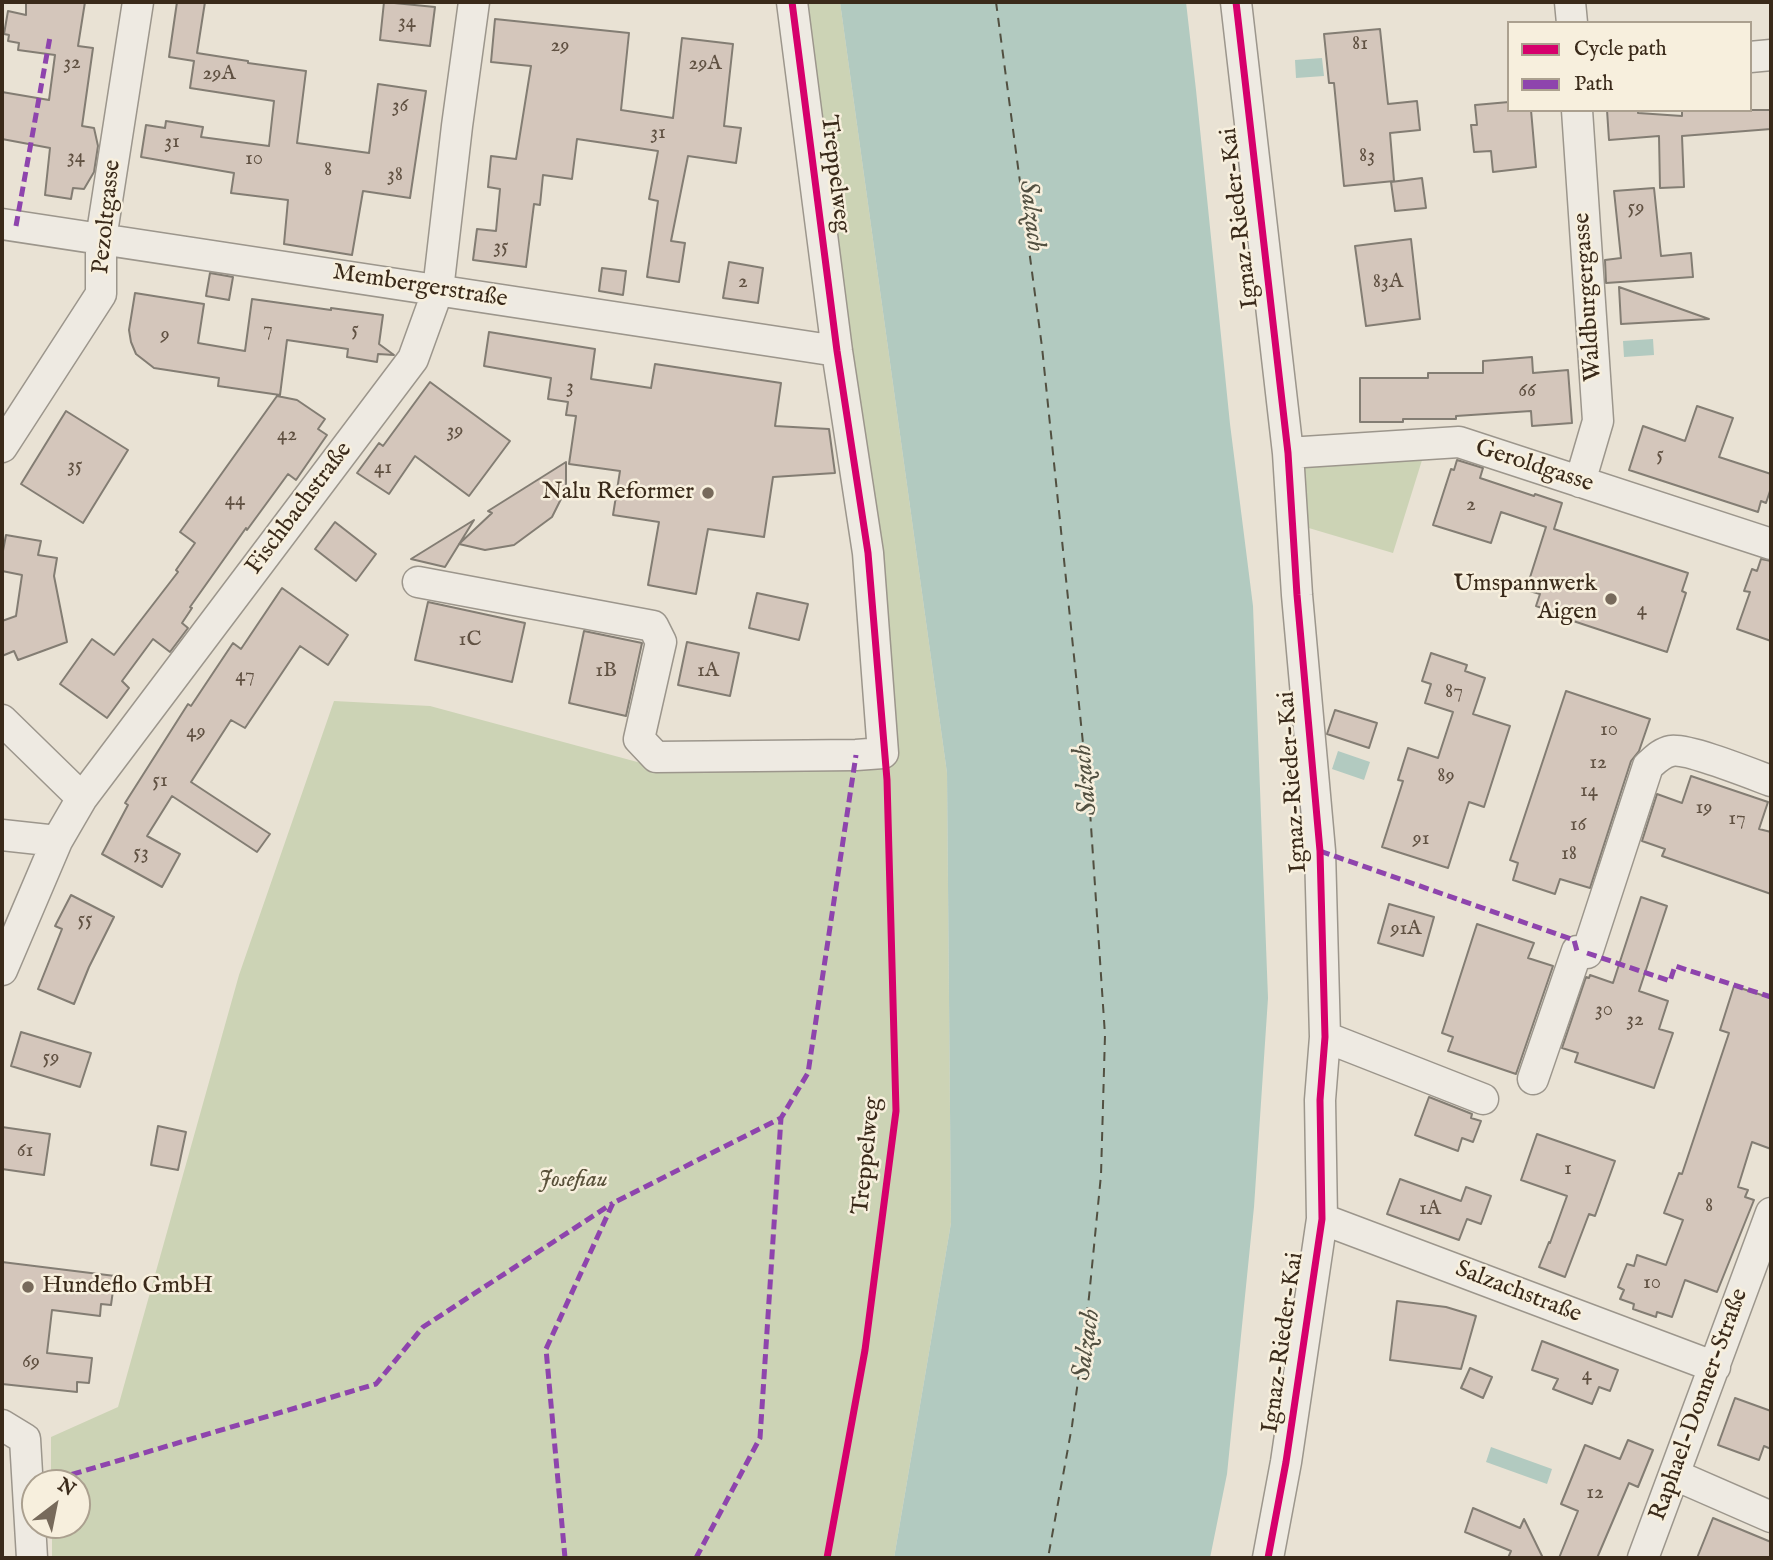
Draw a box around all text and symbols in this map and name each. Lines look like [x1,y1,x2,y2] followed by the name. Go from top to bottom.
[398,10,416,36] house number: 34
[1507,21,1752,112] legend
[1352,32,1368,58] house number: 81
[550,34,570,60] house number: 29
[1574,36,1667,63] text: Cycle path
[63,51,81,77] house number: 32
[688,52,722,78] house number: 29A
[202,62,236,88] house number: 29A
[1574,71,1613,98] text: Path
[392,94,408,120] house number: 36
[812,114,856,234] street label: Treppelweg
[650,121,666,147] house number: 31
[1216,126,1266,310] street label: Ignaz-Rieder-Kai
[164,130,180,156] house number: 31
[1359,144,1375,170] house number: 83
[67,145,85,171] house number: 34
[245,147,263,173] house number: 10
[88,158,128,276] street label: Pezoltgasse
[324,158,332,184] house number: 8
[387,163,403,189] house number: 38
[1010,179,1050,253] water label: Salzach
[1628,196,1644,222] house number: 59
[1569,212,1609,382] street label: Waldburgergasse
[493,235,509,261] house number: 35
[331,259,509,315] street label: Membergerstraße
[738,270,748,296] house number: 2
[1373,270,1403,296] house number: 83A
[263,318,273,344] house number: 7
[351,318,359,344] house number: 5
[160,323,170,349] house number: 9
[566,375,574,401] house number: 3
[1518,379,1536,405] house number: 66
[446,419,464,445] house number: 39
[277,423,297,449] house number: 42
[1471,434,1597,500] street label: Geroldgasse
[241,437,359,581] street label: Fischbachstraße
[1656,443,1664,469] house number: 5
[67,454,83,480] house number: 35
[374,456,392,482] house number: 41
[542,479,694,507] place label: Nalu Reformer
[700,485,716,501] marker: Nalu Reformer
[225,488,245,514] house number: 44
[1466,493,1476,519] house number: 2
[1453,571,1597,627] place label: Umspannwerk Aigen
[1603,591,1619,607] marker: Umspannwerk Aigen
[1637,598,1647,624] house number: 4
[459,628,481,654] house number: 1C
[595,659,617,685] house number: 1B
[697,659,719,685] house number: 1A
[235,664,255,690] house number: 47
[1445,680,1463,706] house number: 87
[1273,690,1315,874] street label: Ignaz-Rieder-Kai
[1600,718,1618,744] house number: 10
[186,720,206,746] house number: 49
[1068,743,1106,817] water label: Salzach
[1589,751,1607,777] house number: 12
[1437,764,1455,790] house number: 89
[152,769,168,795] house number: 51
[1580,779,1598,805] house number: 14
[1696,796,1712,822] house number: 19
[1728,807,1746,833] house number: 17
[1570,813,1586,839] house number: 16
[1413,827,1429,853] house number: 91
[133,841,149,867] house number: 53
[1561,842,1577,868] house number: 18
[77,908,93,934] house number: 55
[1390,917,1422,943] house number: 91A
[1595,998,1613,1024] house number: 30
[1626,1008,1644,1034] house number: 32
[43,1046,59,1072] house number: 59
[847,1096,889,1216] street label: Treppelweg
[17,1139,33,1165] house number: 61
[1564,1157,1572,1183] house number: 1
[538,1167,608,1195] park label: Josefiau
[1705,1194,1713,1220] house number: 8
[1419,1197,1441,1223] house number: 1A
[1257,1251,1311,1435] street label: Ignaz-Rieder-Kai
[1451,1256,1585,1330] street label: Salzachstraße
[1643,1271,1661,1297] house number: 10
[42,1273,213,1301] place label: Hundeflo GmbH
[20,1279,36,1295] marker: Hundeflo GmbH
[1645,1285,1755,1525] street label: Raphael-Donner-Straße
[1068,1308,1108,1382] water label: Salzach
[22,1350,40,1376] house number: 69
[1582,1363,1592,1389] house number: 4
[21,1469,91,1539] north arrow
[53,1473,79,1502] text: N
[1586,1481,1604,1507] house number: 12

